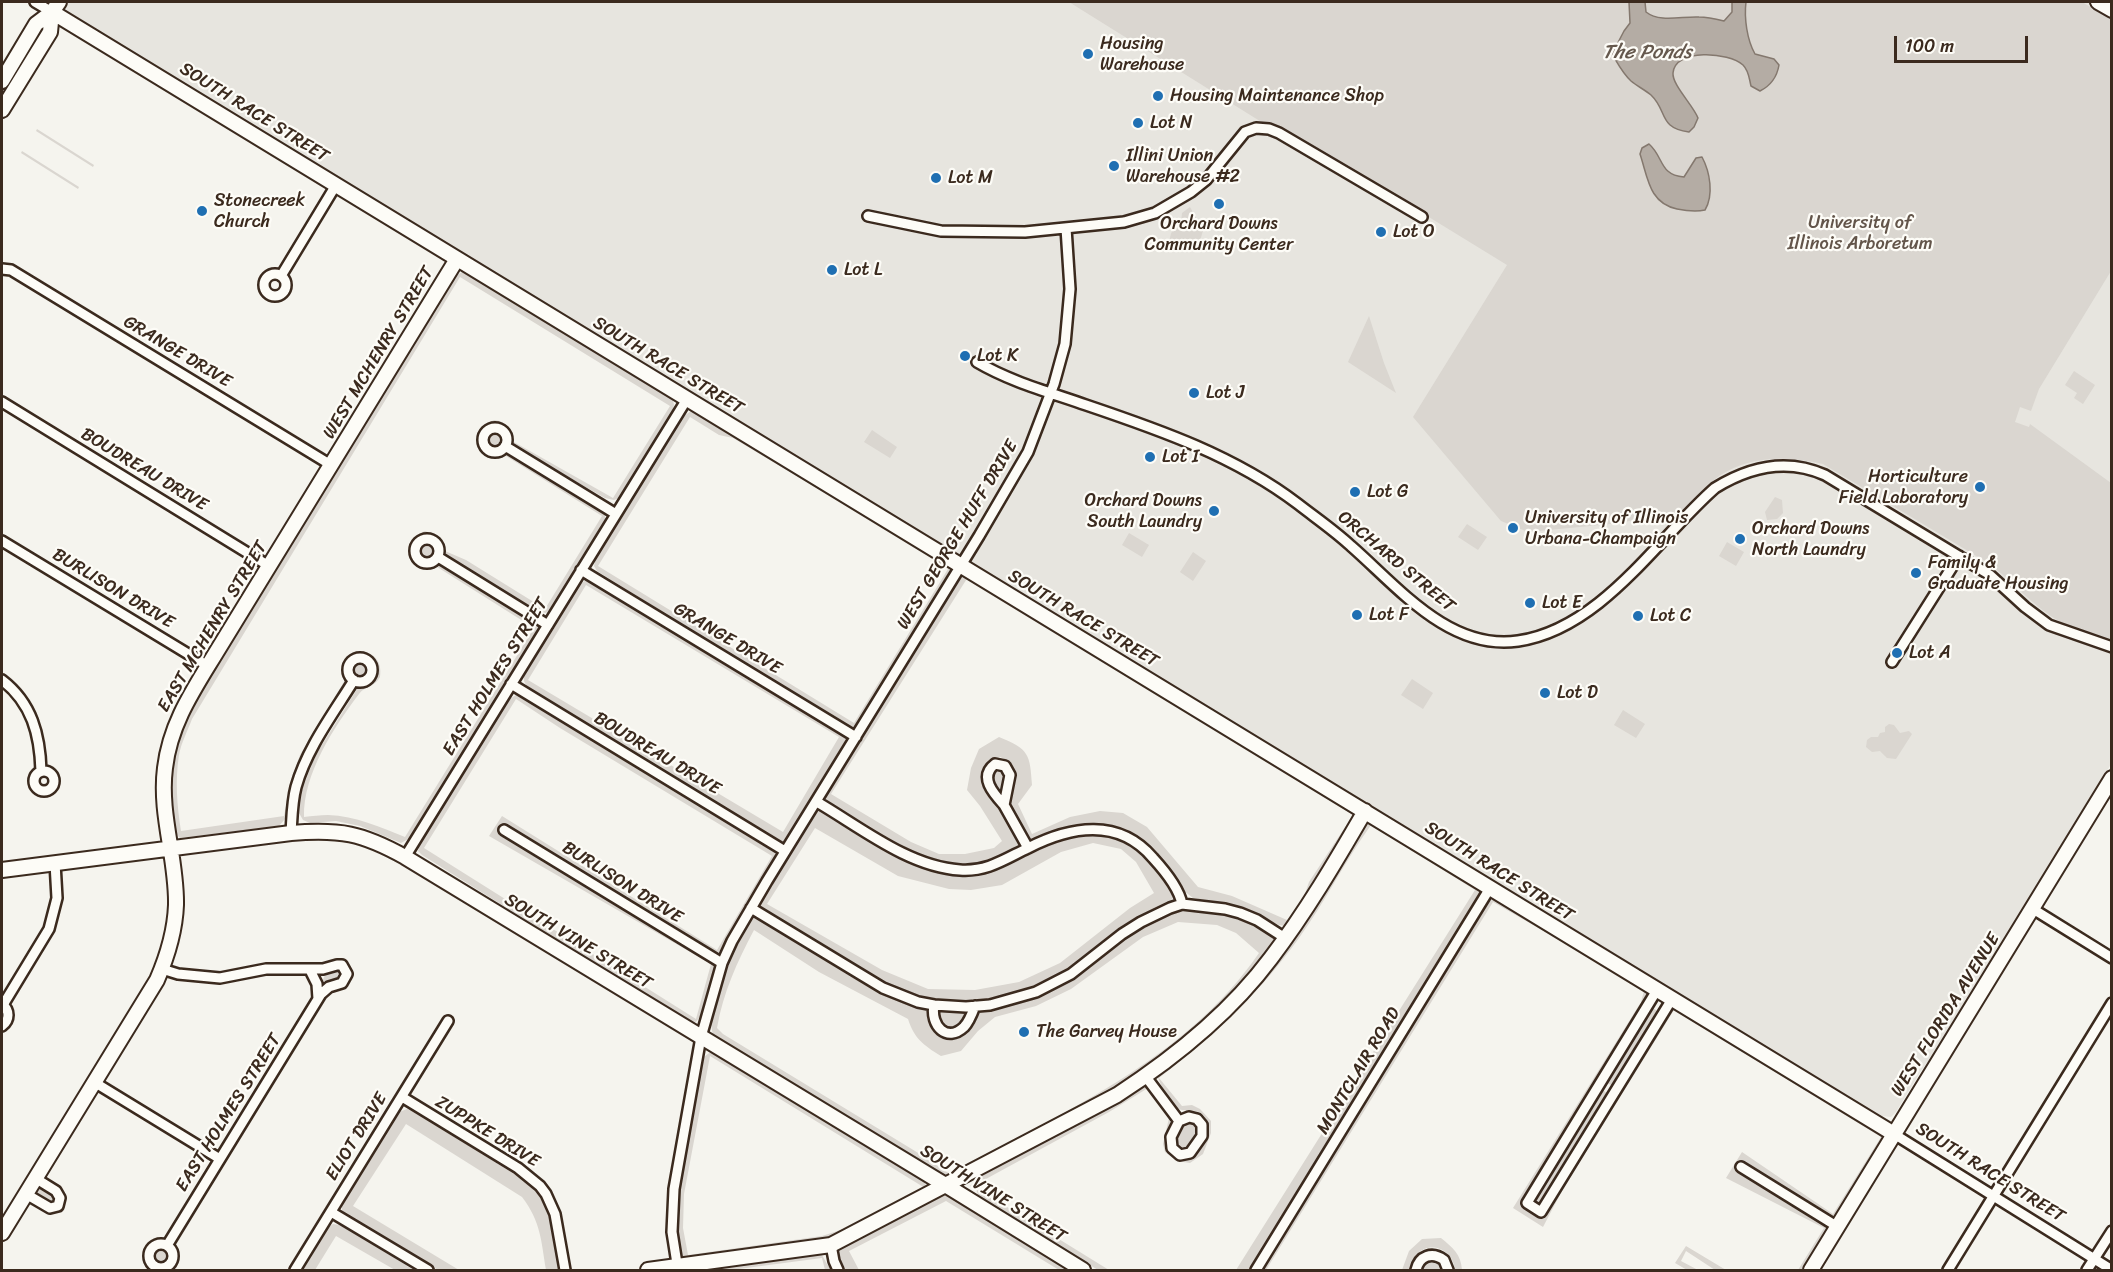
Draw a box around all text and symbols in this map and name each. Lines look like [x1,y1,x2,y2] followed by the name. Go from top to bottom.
[1897,24,2030,62] scale bar
[1905,30,1954,62] text: 100 m
[1100,33,1184,76] place label: Housing Warehouse
[1603,41,1691,65] water label: The Ponds
[1081,47,1095,61] marker: Housing Warehouse
[175,58,333,168] street label: SOUTH RACE STREET
[1170,85,1384,107] place label: Housing Maintenance Shop
[1151,89,1165,103] marker: Housing Maintenance Shop
[1150,112,1192,134] place label: Lot N
[1131,116,1145,130] marker: Lot N
[1126,145,1240,188] place label: Illini Union Warehouse #2
[1107,159,1121,173] marker: Illini Union Warehouse #2
[948,167,993,189] place label: Lot M
[929,171,943,185] marker: Lot M
[214,190,305,232] place label: Stonecreek Church
[1212,197,1226,211] marker: Orchard Downs Community Center
[195,204,209,218] marker: Stonecreek Church
[1787,212,1933,254] park label: University of Illinois Arboretum
[1145,213,1293,256] place label: Orchard Downs Community Center
[1393,221,1435,243] place label: Lot O
[1374,225,1388,239] marker: Lot O
[844,259,882,281] place label: Lot L
[319,263,439,443] street label: WEST MCHENRY STREET
[825,263,839,277] marker: Lot L
[119,311,235,393] street label: GRANGE DRIVE
[589,312,747,420] street label: SOUTH RACE STREET
[977,345,1018,367] place label: Lot K
[958,349,972,363] marker: Lot K
[1206,382,1244,404] place label: Lot J
[1187,386,1201,400] marker: Lot J
[77,424,211,516] street label: BOUDREAU DRIVE
[893,436,1023,634] street label: WEST GEORGE HUFF DRIVE
[1162,446,1199,468] place label: Lot I
[1143,450,1157,464] marker: Lot I
[1839,466,1968,508] place label: Horticulture Field Laboratory
[1973,480,1987,494] marker: Horticulture Field Laboratory
[1367,481,1408,503] place label: Lot G
[1348,485,1362,499] marker: Lot G
[1085,490,1202,532] place label: Orchard Downs South Laundry
[1207,504,1221,518] marker: Orchard Downs South Laundry
[1333,507,1459,617] street label: ORCHARD STREET
[1525,507,1688,550] place label: University of Illinois Urbana-Champaign
[1752,518,1869,560] place label: Orchard Downs North Laundry
[1506,521,1520,535] marker: University of Illinois Urbana-Champaign
[1733,532,1747,546] marker: Orchard Downs North Laundry
[153,538,273,716] street label: EAST MCHENRY STREET
[48,544,178,634] street label: BURLISON DRIVE
[1928,552,2069,594] place label: Family & Graduate Housing
[1004,565,1162,673] street label: SOUTH RACE STREET
[1909,566,1923,580] marker: Family & Graduate Housing
[1542,592,1582,614] place label: Lot E
[439,594,553,760] street label: EAST HOLMES STREET
[1523,596,1537,610] marker: Lot E
[669,598,785,680] street label: GRANGE DRIVE
[1369,604,1409,626] place label: Lot F
[1650,605,1691,627] place label: Lot C
[1350,608,1364,622] marker: Lot F
[1631,609,1645,623] marker: Lot C
[1909,642,1951,664] place label: Lot A
[1890,646,1904,660] marker: Lot A
[1557,682,1598,704] place label: Lot D
[1538,686,1552,700] marker: Lot D
[590,708,724,800] street label: BOUDREAU DRIVE
[1420,817,1578,927] street label: SOUTH RACE STREET
[558,837,686,929] street label: BURLISON DRIVE
[500,889,656,995] street label: SOUTH VINE STREET
[1887,929,2005,1101] street label: WEST FLORIDA AVENUE
[1313,1004,1405,1138] street label: MONTCLAIR ROAD
[1036,1021,1177,1043] place label: The Garvey House
[1017,1025,1031,1039] marker: The Garvey House
[172,1030,286,1196] street label: EAST HOLMES STREET
[322,1089,392,1185] street label: ELIOT DRIVE
[431,1091,543,1173] street label: ZUPPKE DRIVE
[1911,1118,2069,1228] street label: SOUTH RACE STREET
[916,1140,1070,1248] street label: SOUTH VINE STREET

